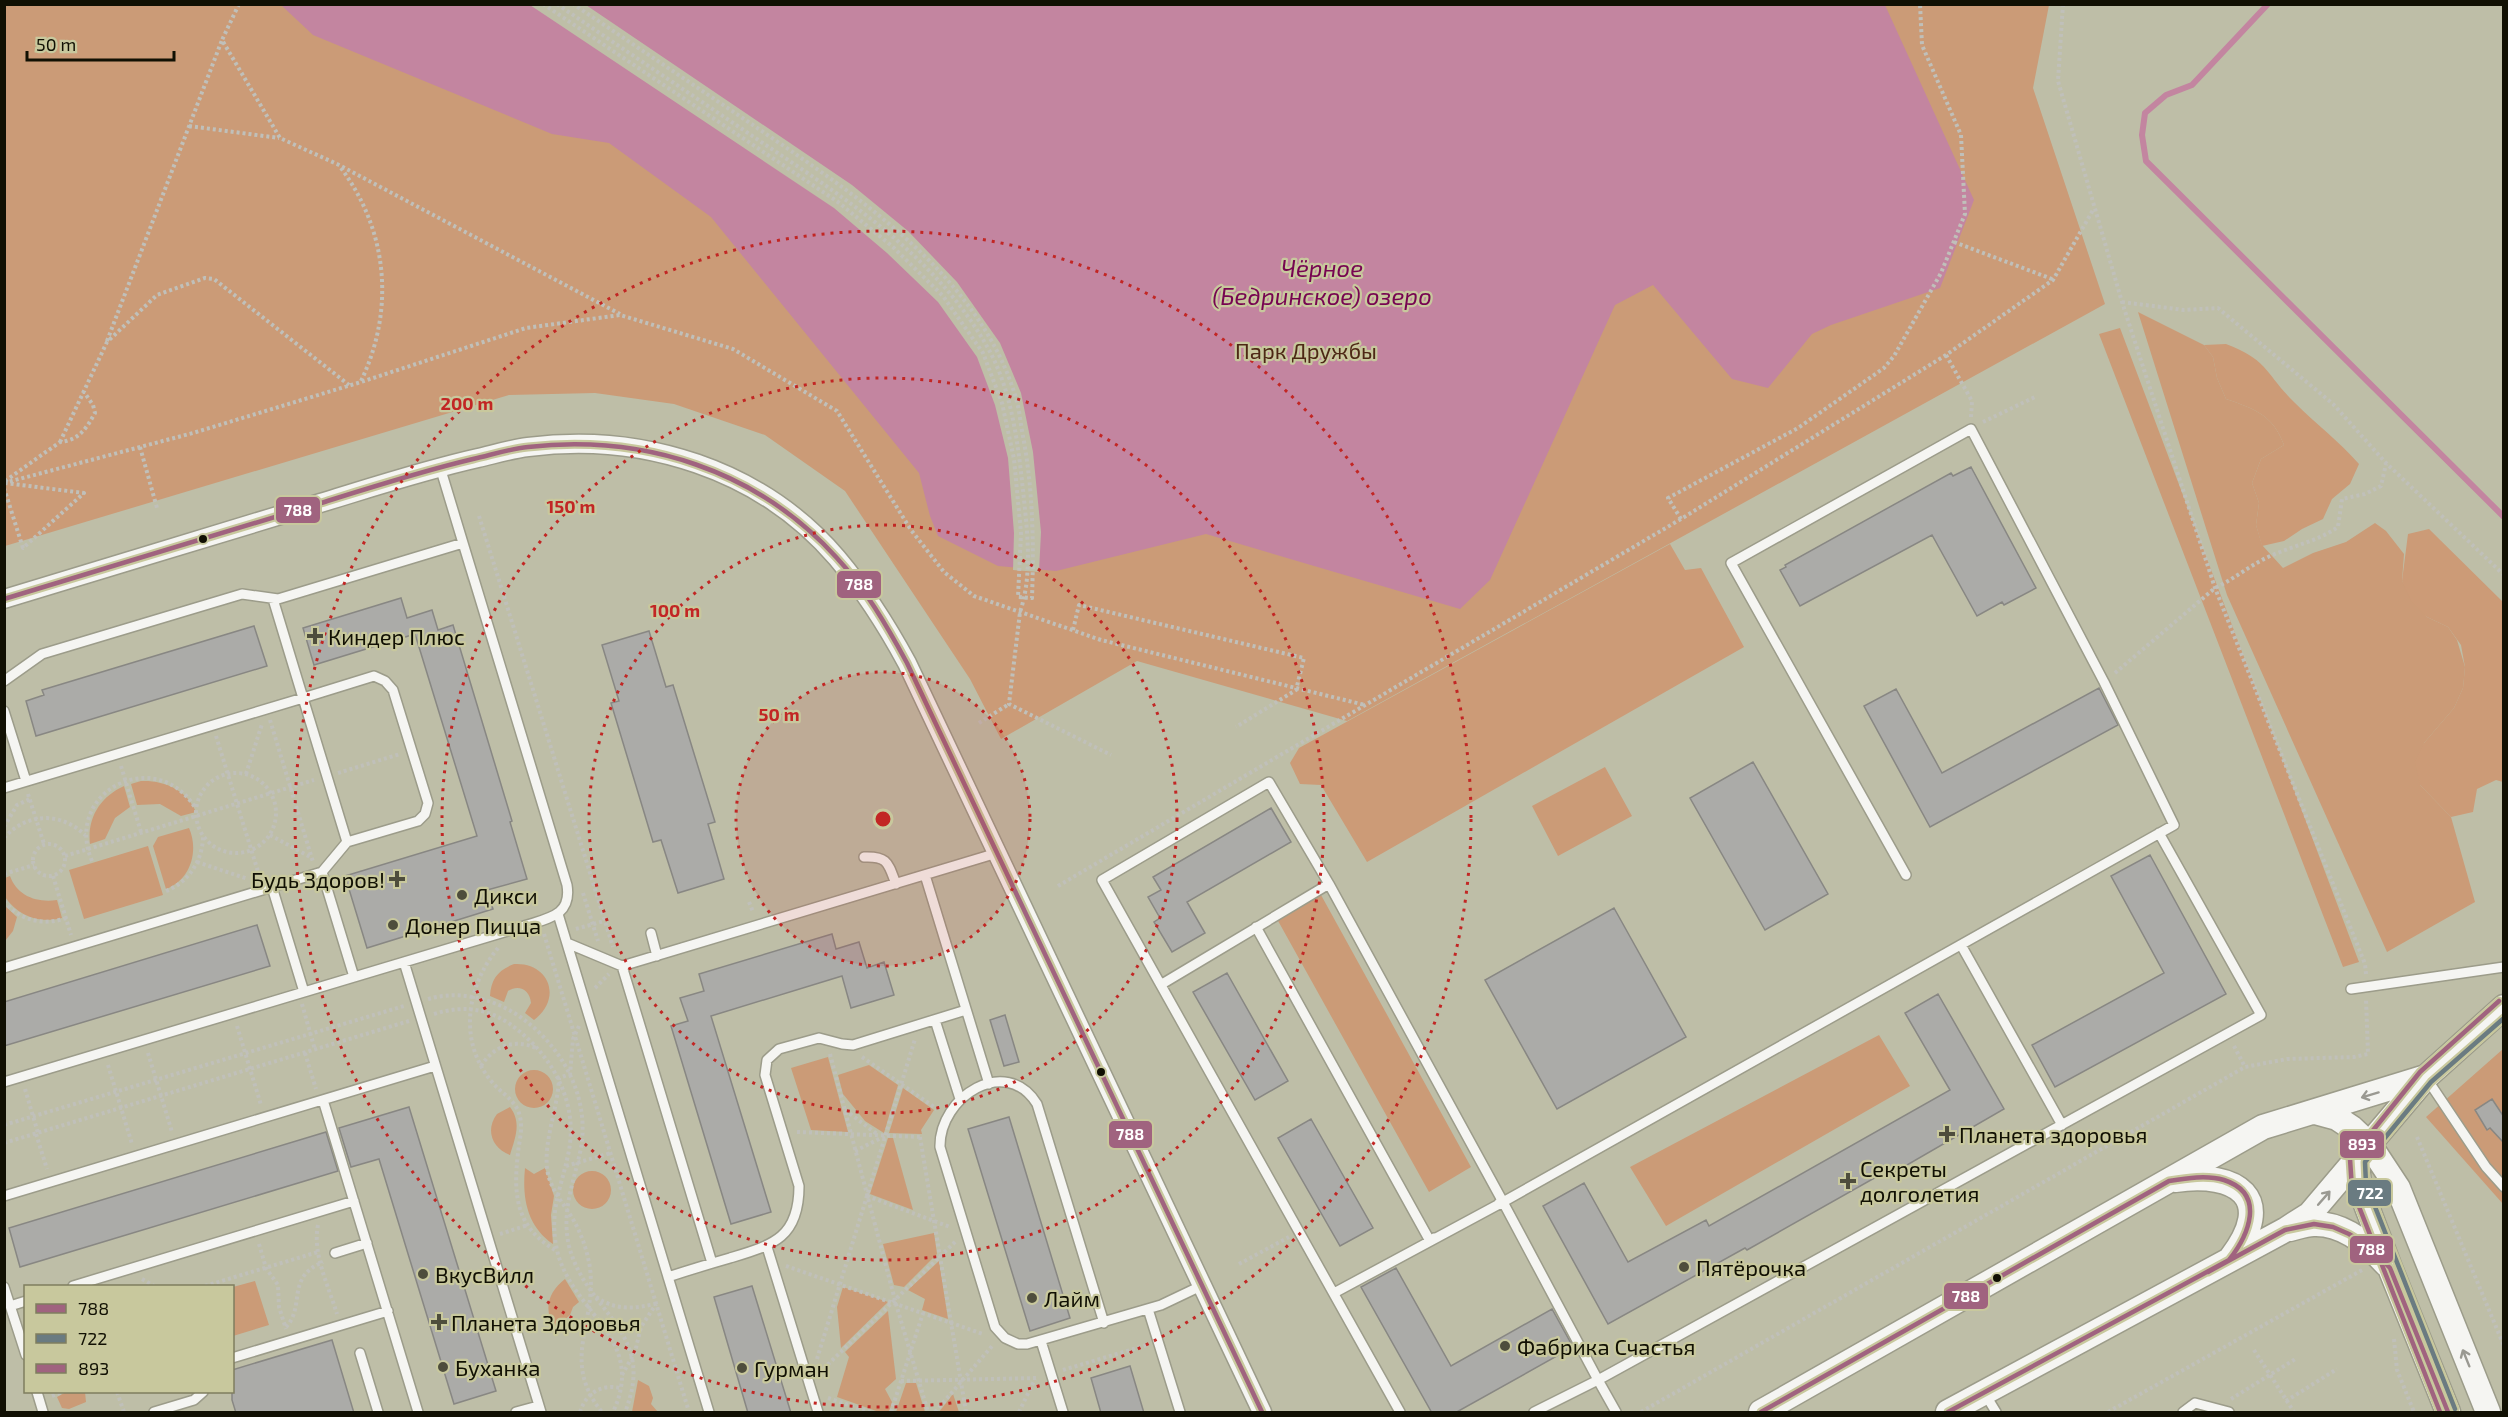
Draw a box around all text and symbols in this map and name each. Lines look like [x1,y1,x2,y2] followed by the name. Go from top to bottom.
[27,24,174,62] scale bar
[36,33,76,55] text: 50 m
[1212,253,1432,310] water label: Чёрное (Бедринское) озеро
[1235,337,1377,364] park label: Парк Дружбы
[441,392,493,414] text: 200 m
[547,495,595,517] text: 150 m
[275,496,321,524] line badge: 788
[284,500,312,519] text: 788
[197,533,209,545] unlabelled marker
[836,570,882,599] line badge: 788
[845,574,873,593] text: 788
[650,599,700,621] text: 100 m
[328,623,465,649] place label: Киндер Плюс
[306,627,324,645] marker: Киндер Плюс
[758,703,800,725] text: 50 m
[873,809,893,829] centre of rings
[251,866,385,893] place label: Будь Здоров!
[390,872,404,886] marker: Будь Здоров!
[474,882,538,908] place label: Дикси
[455,888,469,902] marker: Дикси
[405,912,541,938] place label: Донер Пицца
[386,918,400,932] marker: Донер Пицца
[1095,1066,1107,1078] unlabelled marker
[2361,1090,2380,1101] one-way arrow
[1108,1120,1153,1149] line badge: 788
[1959,1121,2147,1147] place label: Планета здоровья
[1116,1124,1144,1143] text: 788
[1940,1127,1954,1141] marker: Планета здоровья
[2339,1130,2385,1159] line badge: 893
[2348,1134,2376,1153] text: 893
[1860,1155,1979,1206] place label: Секреты долголетия
[1841,1174,1855,1188] marker: Секреты долголетия
[2347,1179,2392,1207] line badge: 722
[2356,1183,2384,1202] text: 722
[2317,1191,2331,1206] one-way arrow
[2349,1235,2394,1264] line badge: 788
[2357,1239,2385,1258] text: 788
[1696,1254,1806,1280] place label: Пятёрочка
[1677,1260,1691,1274] marker: Пятёрочка
[435,1261,534,1288] place label: ВкусВилл
[416,1267,430,1281] marker: ВкусВилл
[1991,1272,2003,1284] unlabelled marker
[1943,1282,1989,1310] line badge: 788
[24,1285,234,1393] legend
[1044,1285,1100,1311] place label: Лайм
[1952,1286,1980,1305] text: 788
[1025,1291,1039,1305] marker: Лайм
[78,1297,109,1319] text: 788
[451,1309,641,1335] place label: Планета Здоровья
[432,1315,446,1329] marker: Планета Здоровья
[78,1327,107,1349] text: 722
[1517,1333,1695,1359] place label: Фабрика Счастья
[1498,1339,1512,1353] marker: Фабрика Счастья
[2460,1350,2471,1368] one-way arrow
[455,1354,540,1381] place label: Буханка
[754,1355,829,1382] place label: Гурман
[78,1357,109,1379] text: 893
[436,1360,450,1374] marker: Буханка
[735,1361,749,1375] marker: Гурман

